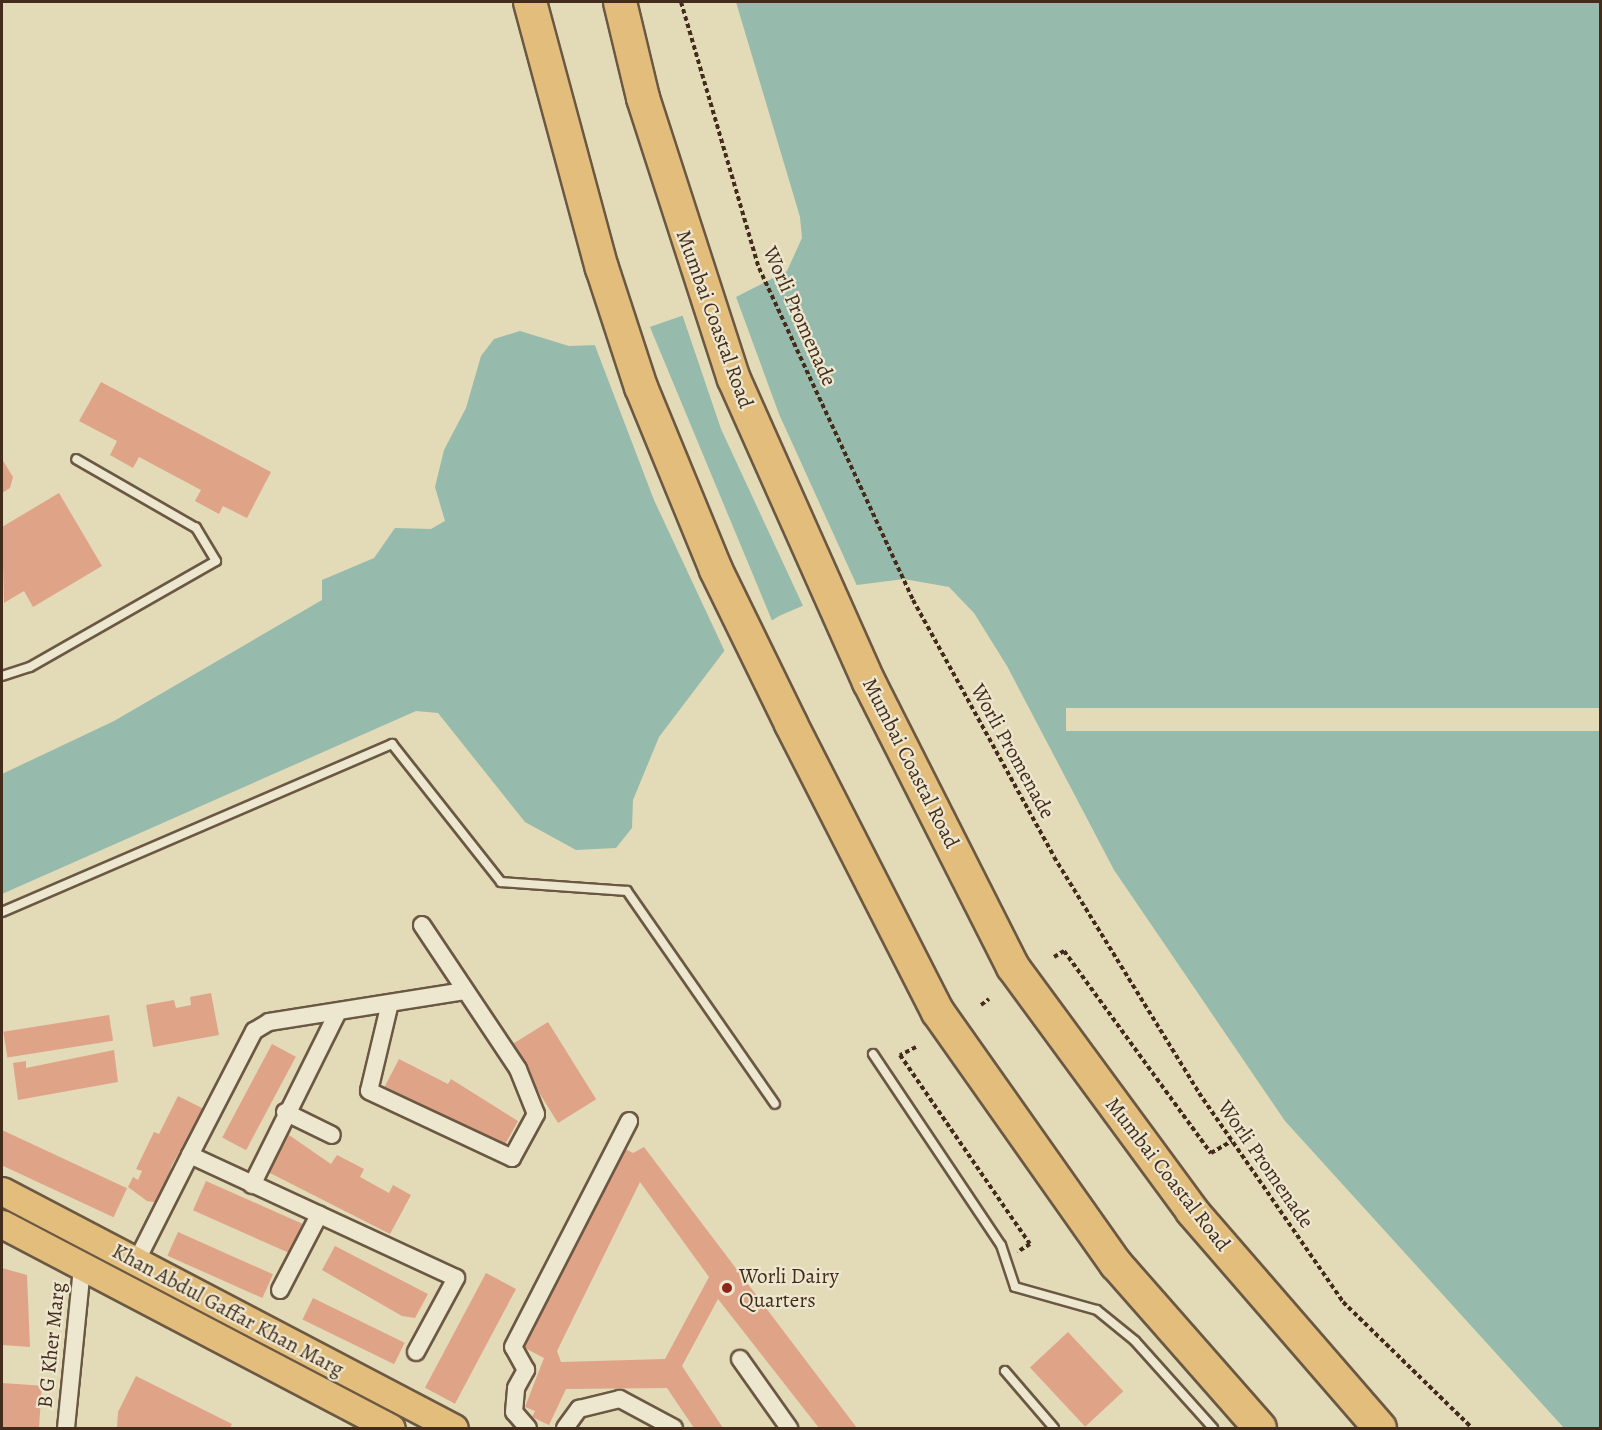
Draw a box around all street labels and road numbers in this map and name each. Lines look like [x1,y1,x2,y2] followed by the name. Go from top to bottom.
[671,226,759,412] street label: Mumbai Coastal Road
[758,242,842,390] street label: Worli Promenade
[857,674,965,852] street label: Mumbai Coastal Road
[966,679,1060,823] street label: Worli Promenade
[1100,1092,1236,1256] street label: Mumbai Coastal Road
[1213,1095,1319,1233] street label: Worli Promenade
[108,1238,348,1382] street label: Khan Abdul Gaffar Khan Marg
[32,1281,70,1409] street label: B G Kher Marg

